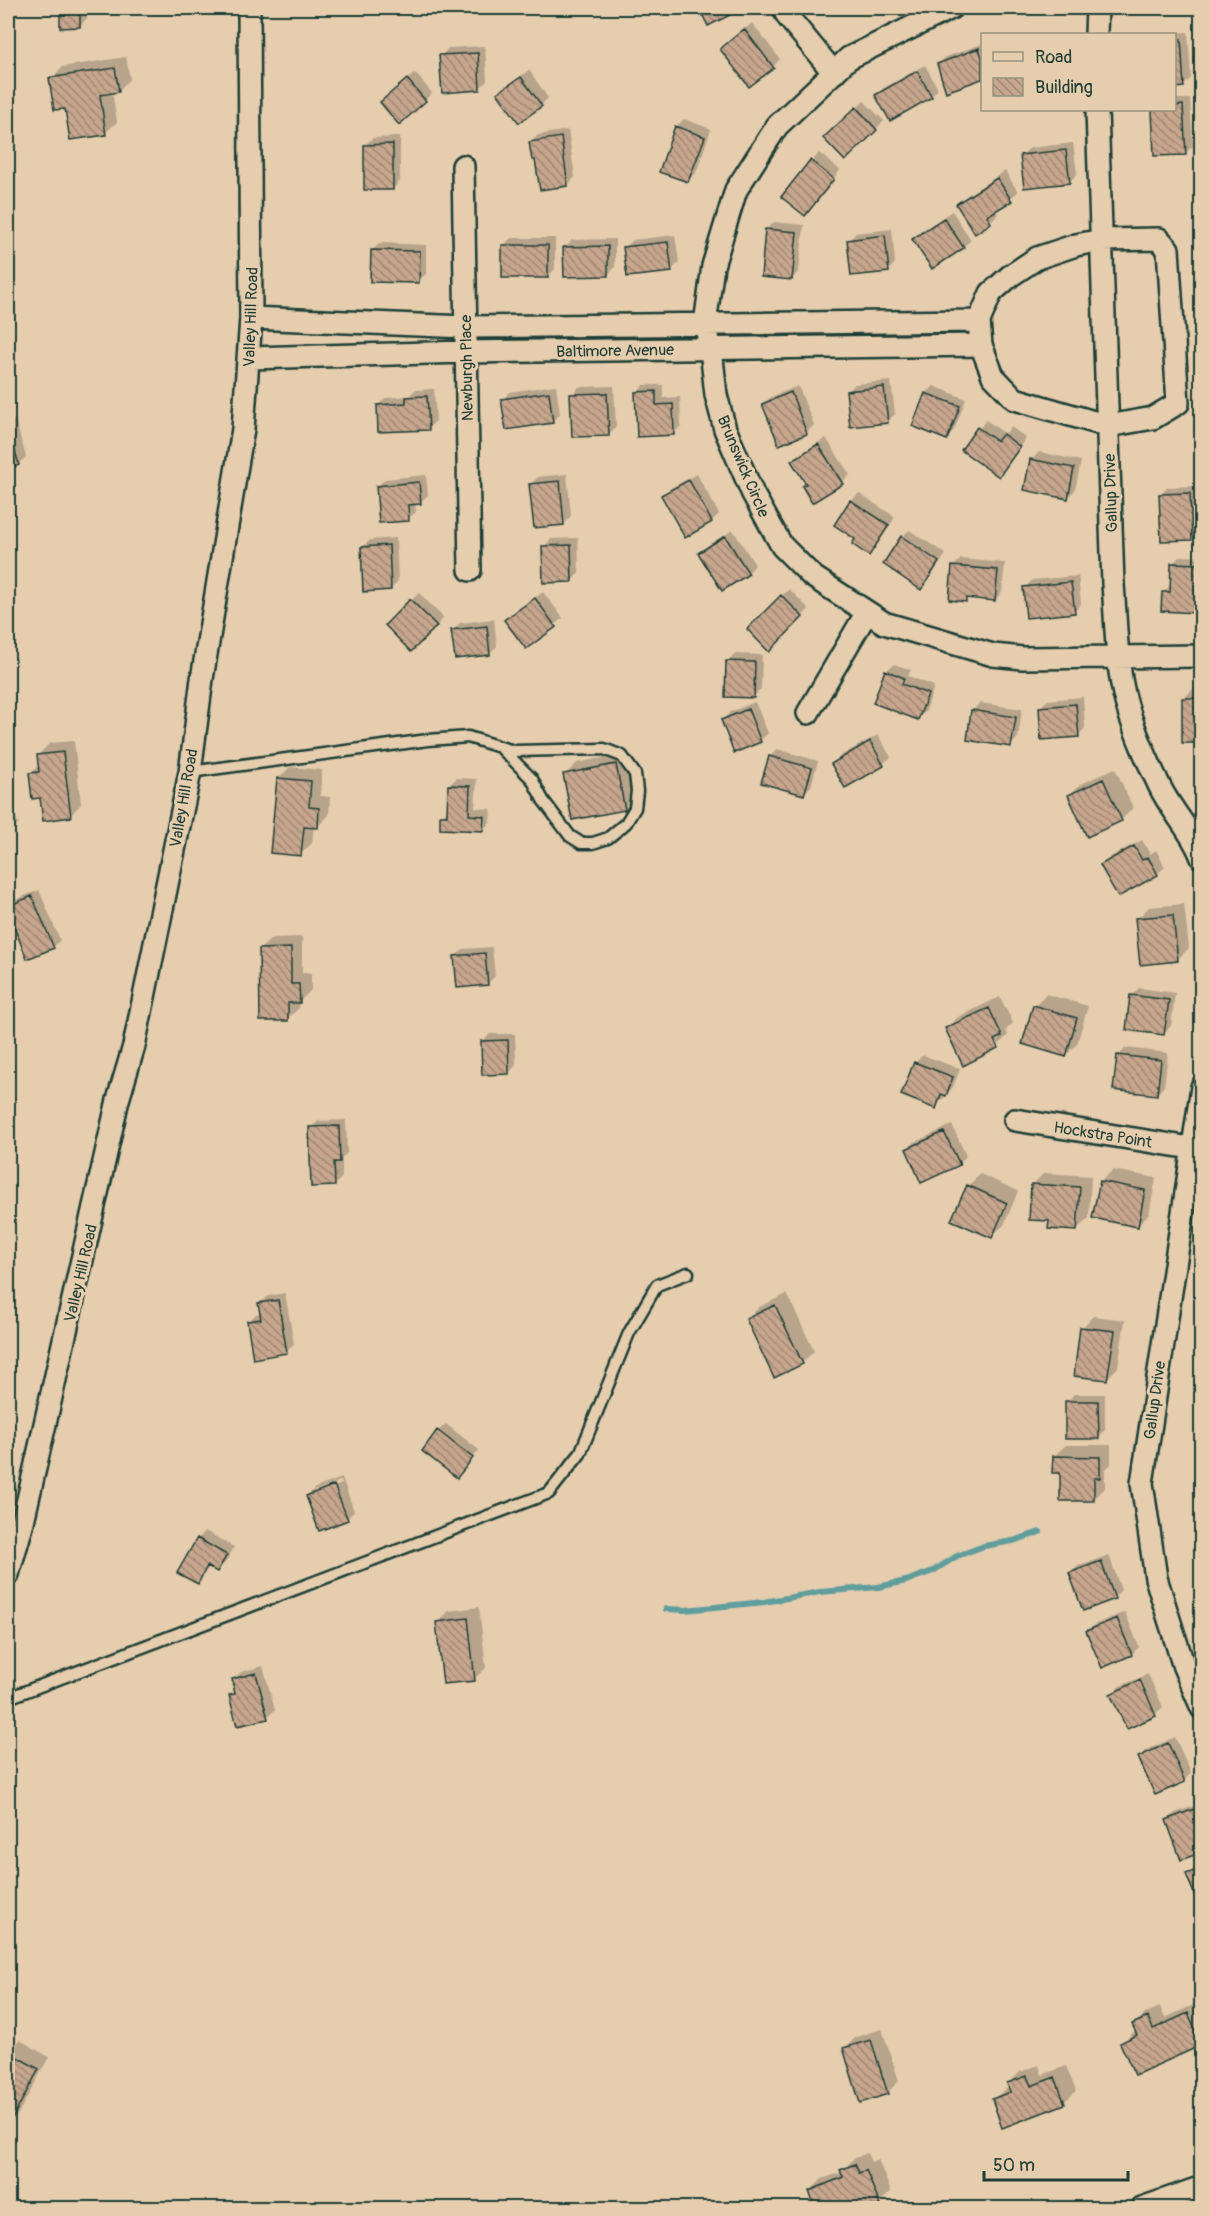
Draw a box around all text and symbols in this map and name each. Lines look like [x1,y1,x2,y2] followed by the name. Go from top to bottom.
[981,33,1176,111] legend
[1035,46,1072,69] text: Road
[1035,76,1093,99] text: Building
[239,267,263,367] street label: Valley Hill Road
[456,315,478,421] street label: Newburgh Place
[556,340,674,362] street label: Baltimore Avenue
[713,412,774,521] street label: Brunswick Circle
[1100,453,1122,533] street label: Gallup Drive
[165,747,203,849] street label: Valley Hill Road
[1052,1117,1154,1153] street label: Hockstra Point
[60,1222,102,1324] street label: Valley Hill Road
[1140,1360,1170,1441] street label: Gallup Drive
[984,2144,1128,2182] scale bar
[993,2154,1035,2177] text: 50 m

